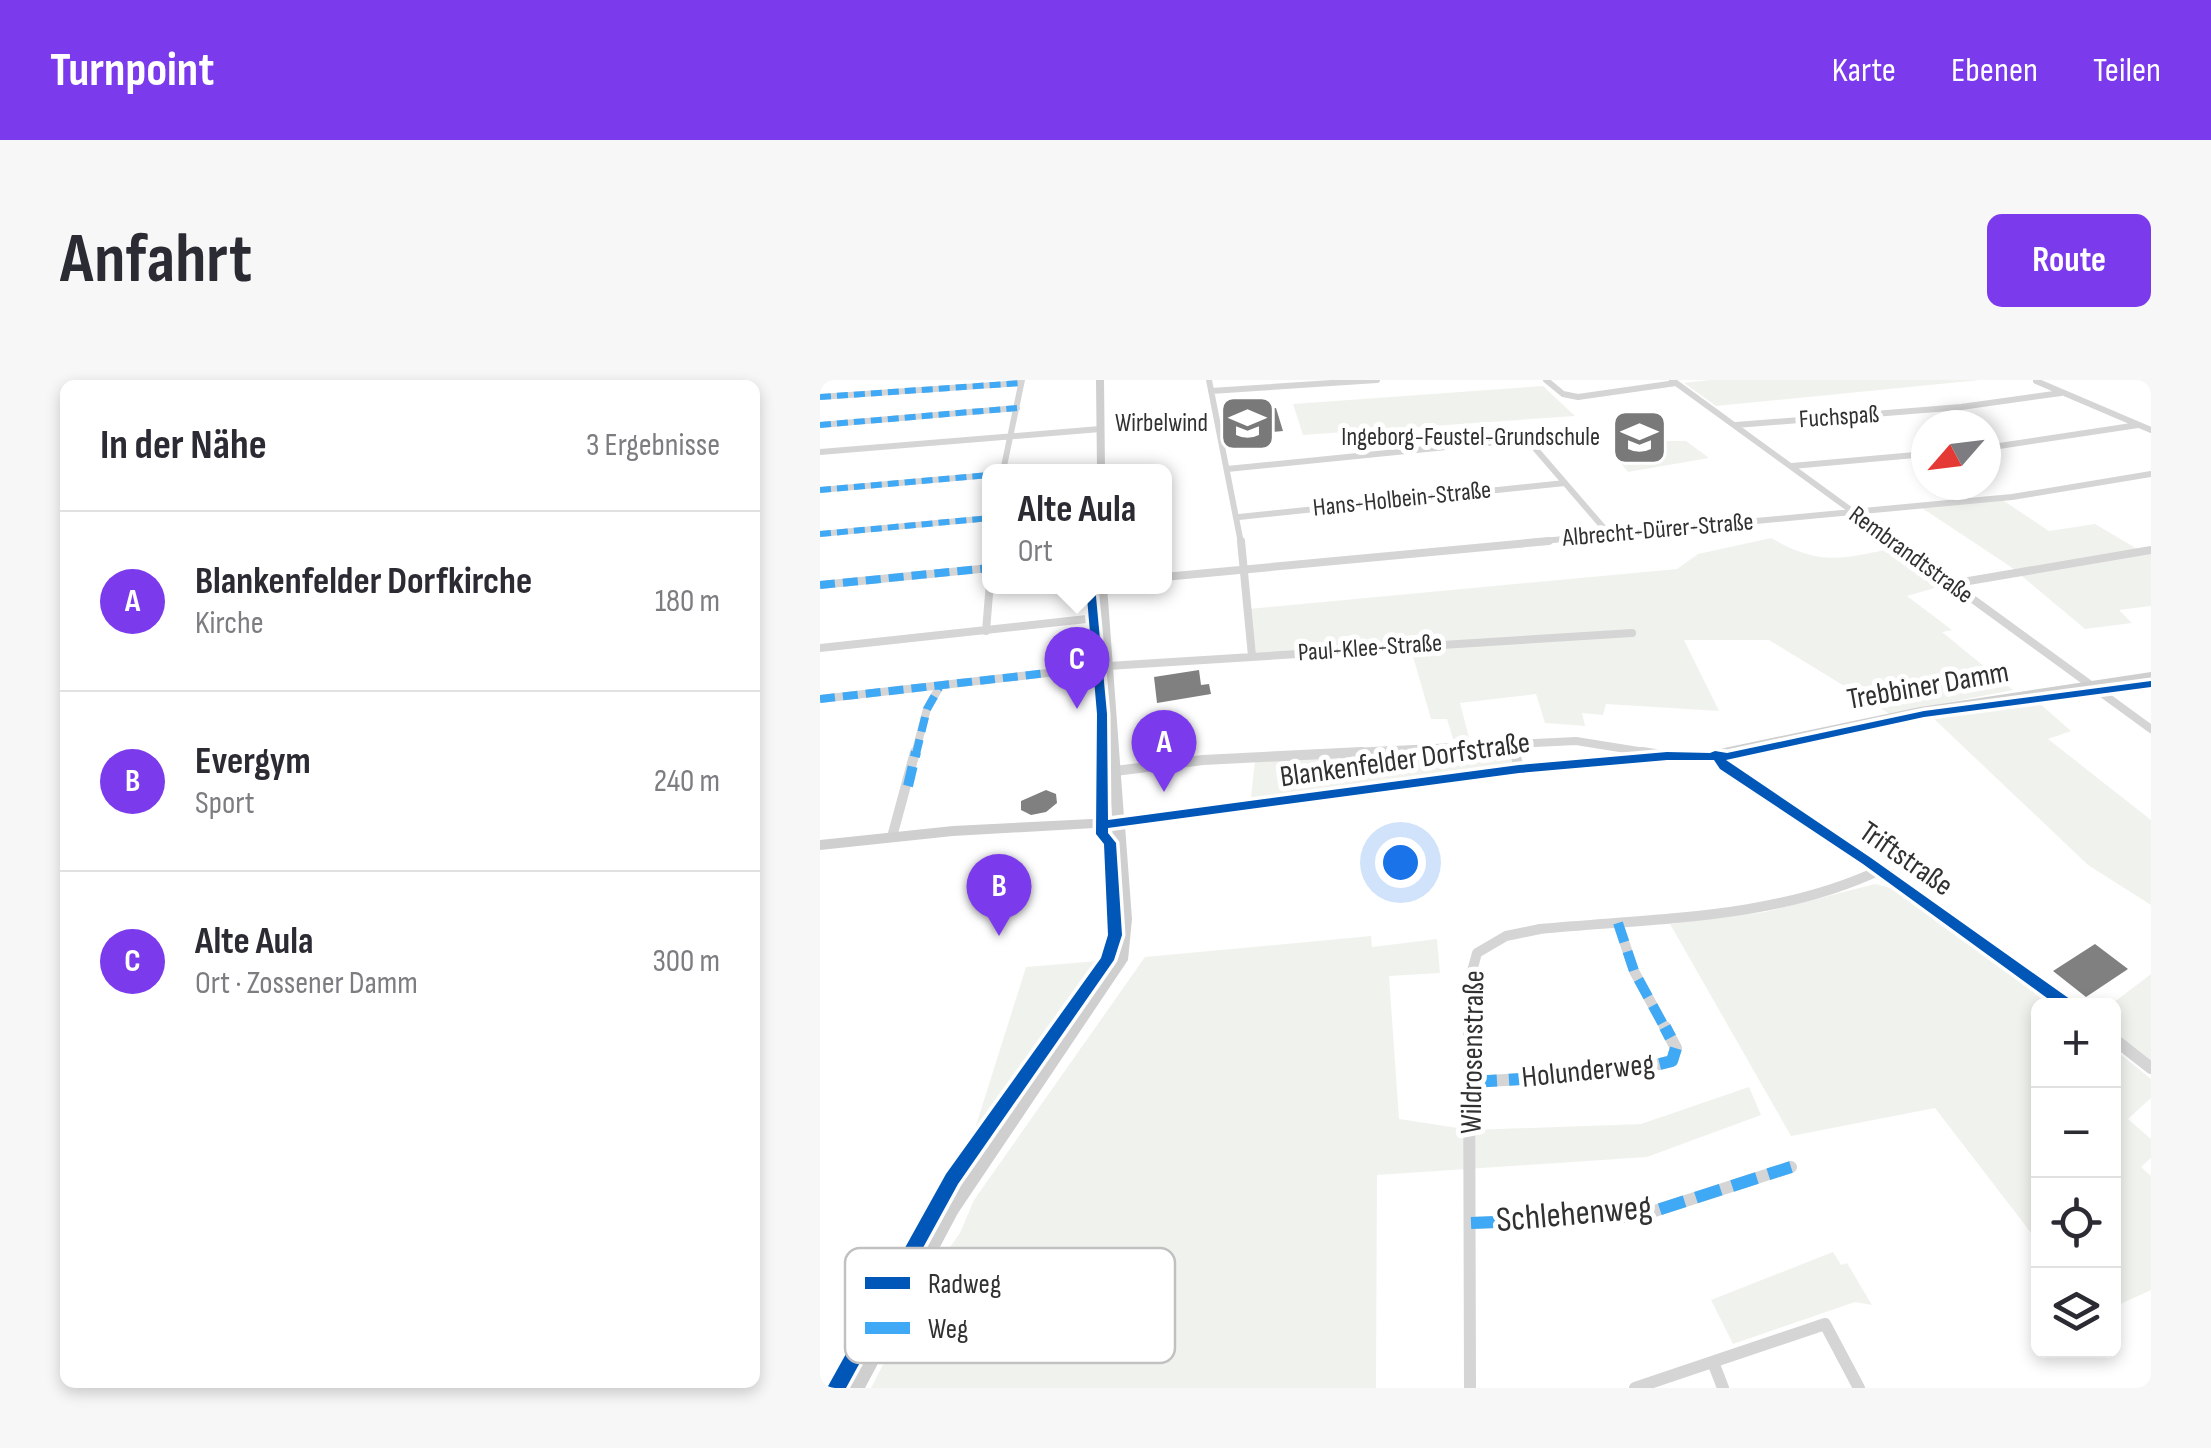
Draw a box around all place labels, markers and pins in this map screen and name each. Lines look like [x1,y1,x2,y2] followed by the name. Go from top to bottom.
[1217,393,1277,453] school or university icon: Wirbelwind
[1609,407,1669,467] school or university icon: Ingeborg-Feustel-Grundschule
[1115,408,1208,439] place label: Wirbelwind
[1341,422,1600,453] place label: Ingeborg-Feustel-Grundschule
[1044,626,1110,709] pin: C
[1132,710,1196,792] pin: A
[966,854,1032,936] pin: B

